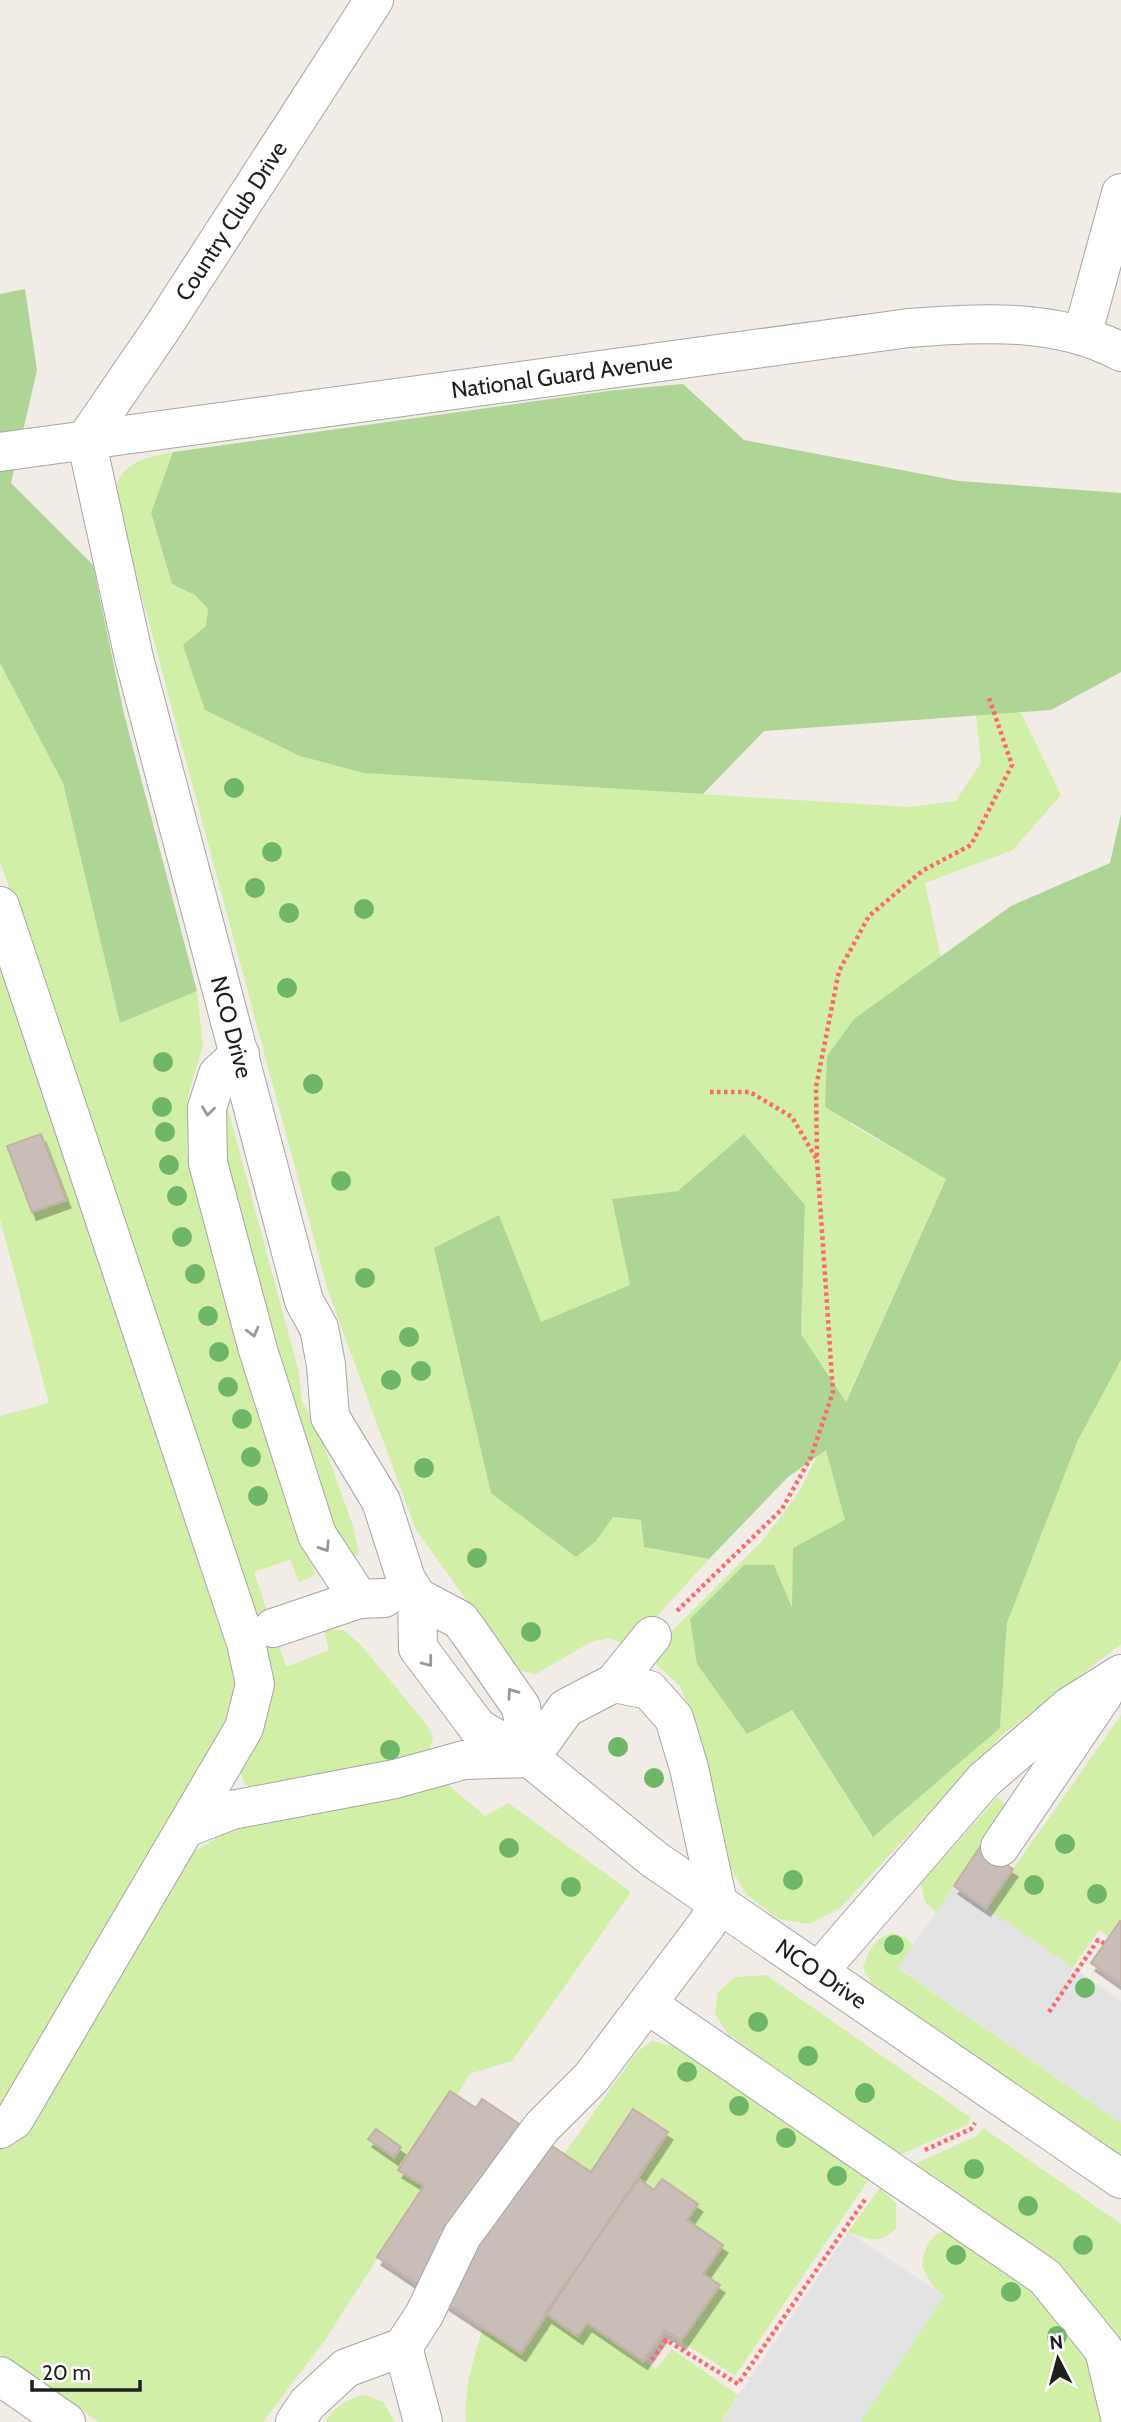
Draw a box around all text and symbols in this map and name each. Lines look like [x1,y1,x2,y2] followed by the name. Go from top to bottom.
[169,136,293,306] street label: Country Club Drive
[449,346,674,404] street label: National Guard Avenue
[205,973,259,1081] street label: NCO Drive
[201,1105,216,1117] one-way arrow
[245,1326,260,1338] one-way arrow
[317,1540,330,1553] one-way arrow
[419,1654,432,1666] one-way arrow
[508,1688,520,1701] one-way arrow
[770,1933,873,2015] street label: NCO Drive
[1023,2324,1093,2394] north arrow
[1048,2330,1064,2355] text: N
[32,2348,140,2392] scale bar
[42,2360,91,2385] text: 20 m

